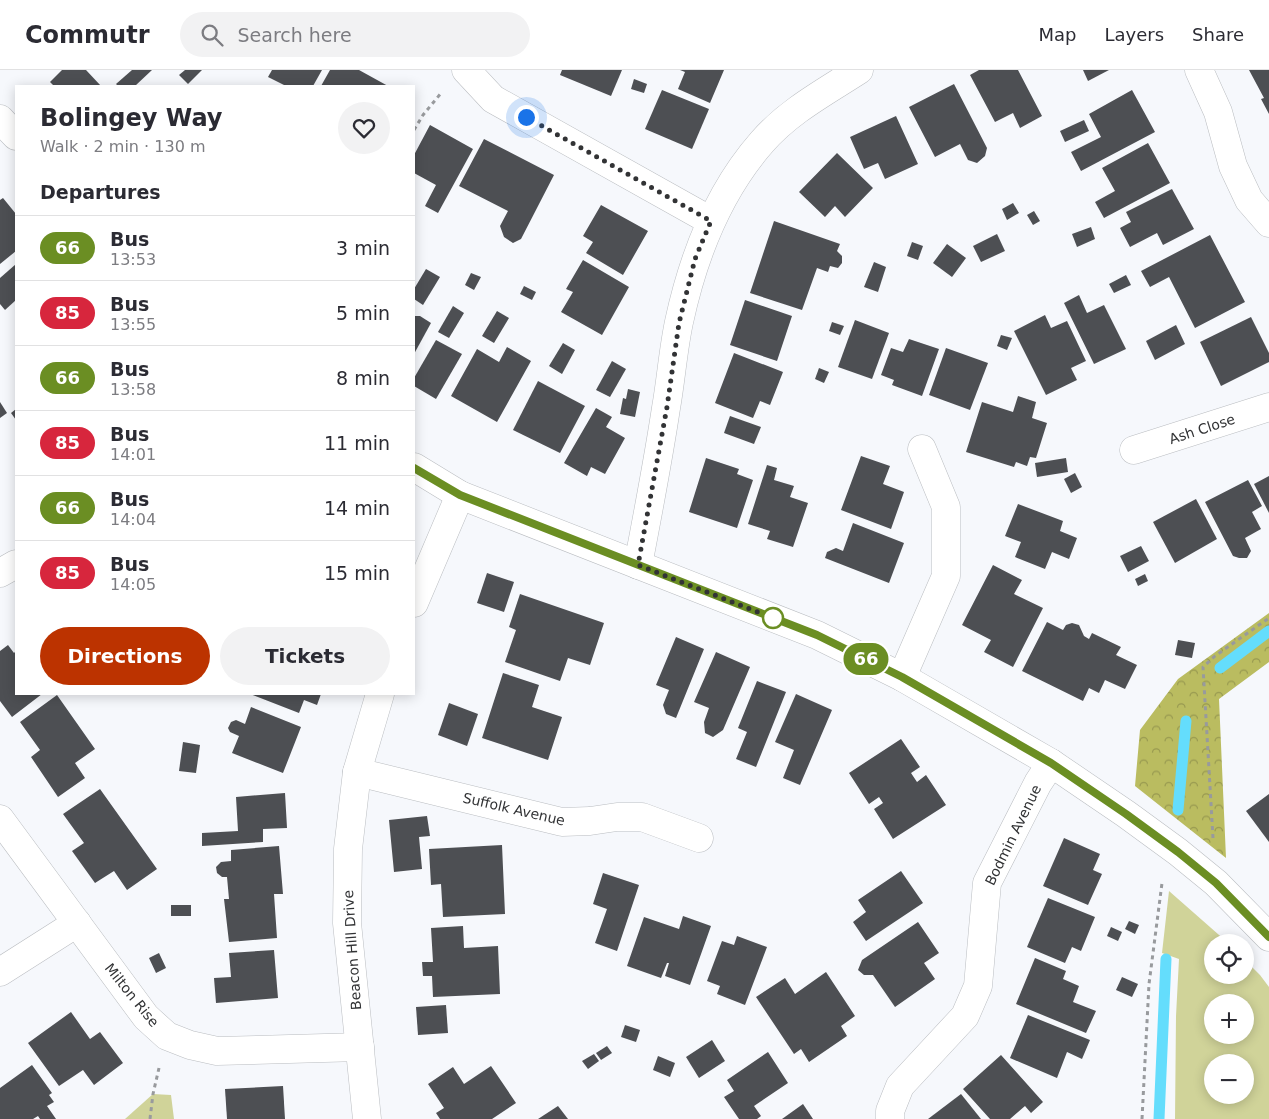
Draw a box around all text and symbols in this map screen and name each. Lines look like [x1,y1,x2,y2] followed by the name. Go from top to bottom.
[180,12,530,57] search box
[25,21,150,49] text: Commutr
[198,21,226,49] icon: search
[238,24,352,46] text: Search here
[1038,24,1076,45] text: Map
[1104,24,1164,45] text: Layers
[1192,24,1244,45] text: Share
[338,102,390,154] button: heart
[40,104,223,132] text: Bolingey Way
[514,105,539,130] your location
[40,137,205,156] text: Walk · 2 min · 130 m
[40,181,161,203] text: Departures
[110,228,149,250] text: Bus
[55,237,80,258] text: 66
[336,237,390,259] text: 3 min
[110,250,156,269] text: 13:53
[110,293,149,315] text: Bus
[55,302,80,323] text: 85
[336,302,390,324] text: 5 min
[110,315,156,334] text: 13:55
[110,358,149,380] text: Bus
[55,367,80,388] text: 66
[336,367,390,389] text: 8 min
[110,380,156,399] text: 13:58
[1167,411,1237,447] street label: Ash Close
[110,423,149,445] text: Bus
[55,432,80,453] text: 85
[324,432,390,454] text: 11 min
[110,445,156,464] text: 14:01
[110,488,149,510] text: Bus
[55,497,80,518] text: 66
[324,497,390,519] text: 14 min
[110,510,156,529] text: 14:04
[110,553,149,575] text: Bus
[55,562,80,583] text: 85
[324,562,390,584] text: 15 min
[110,575,156,594] text: 14:05
[762,607,784,629] unlabelled marker
[40,627,210,685] button: Directions
[220,627,390,685] button: Tickets
[844,643,888,675] line badge: 66
[853,648,879,669] text: 66
[982,782,1044,888] street label: Bodmin Avenue
[461,789,567,829] street label: Suffolk Avenue
[340,889,364,1011] street label: Beacon Hill Drive
[1204,934,1254,1104] map controls
[1204,934,1254,984] button: locate
[102,960,162,1030] street label: Milton Rise
[1204,994,1254,1044] button: +
[1204,1054,1254,1104] button: −

